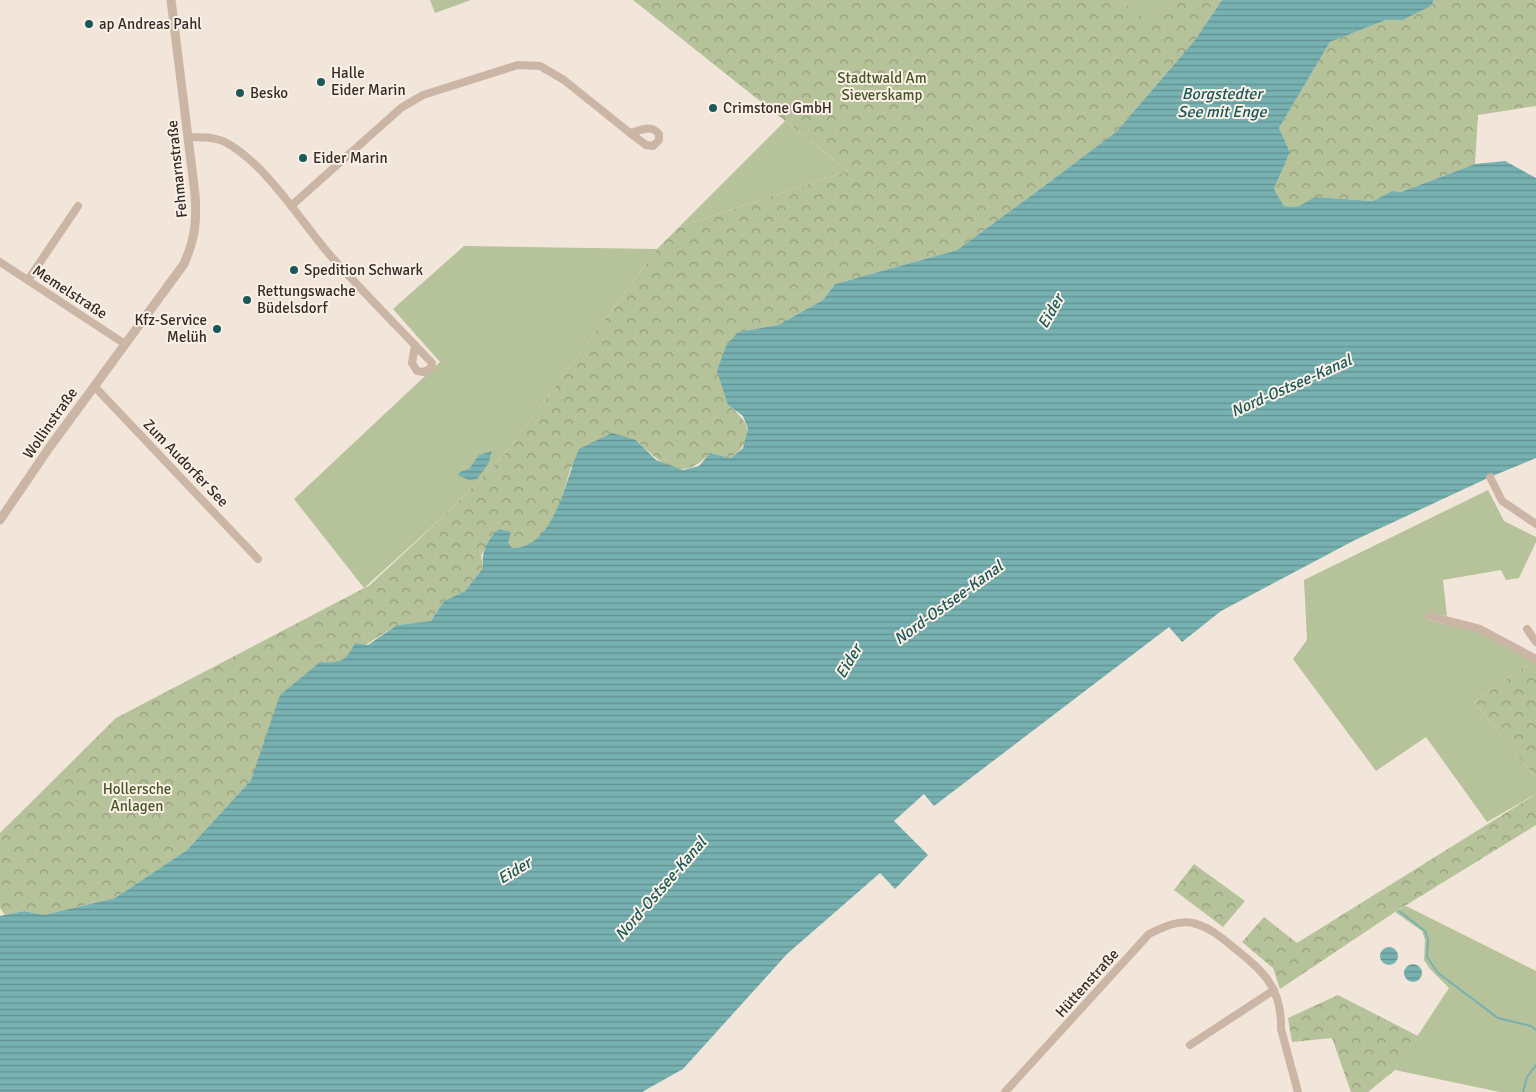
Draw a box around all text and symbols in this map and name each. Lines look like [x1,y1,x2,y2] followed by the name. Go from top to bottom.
[99,15,202,33] place label: ap Andreas Pahl
[83,18,95,30] marker: ap Andreas Pahl
[331,64,406,99] place label: Halle Eider Marin
[837,69,927,104] park label: Stadtwald Am Sieverskamp
[315,76,327,88] marker: Halle Eider Marin
[250,84,288,102] place label: Besko
[1178,84,1267,122] water label: Borgstedter See mit Enge
[234,87,246,99] marker: Besko
[723,99,832,117] place label: Crimstone GmbH
[707,102,719,114] marker: Crimstone GmbH
[163,119,191,219] street label: Fehmarnstraße
[313,149,388,167] place label: Eider Marin
[297,152,309,164] marker: Eider Marin
[29,261,111,323] street label: Memelstraße
[304,261,424,279] place label: Spedition Schwark
[288,264,300,276] marker: Spedition Schwark
[257,282,356,317] place label: Rettungswache Büdelsdorf
[1033,289,1070,332] water label: Eider
[241,294,253,306] marker: Rettungswache Büdelsdorf
[134,311,207,346] place label: Kfz-Service Melüh
[211,323,223,335] marker: Kfz-Service Melüh
[1228,350,1356,421] water label: Nord-Ostsee-Kanal
[19,384,81,462] street label: Wollinstraße
[140,415,232,511] street label: Zum Audorfer See
[890,556,1008,649] water label: Nord-Ostsee-Kanal
[831,639,868,682] water label: Eider
[103,780,171,815] park label: Hollersche Anlagen
[611,832,712,944] water label: Nord-Ostsee-Kanal
[494,852,537,889] water label: Eider
[1051,945,1123,1021] street label: Hüttenstraße

